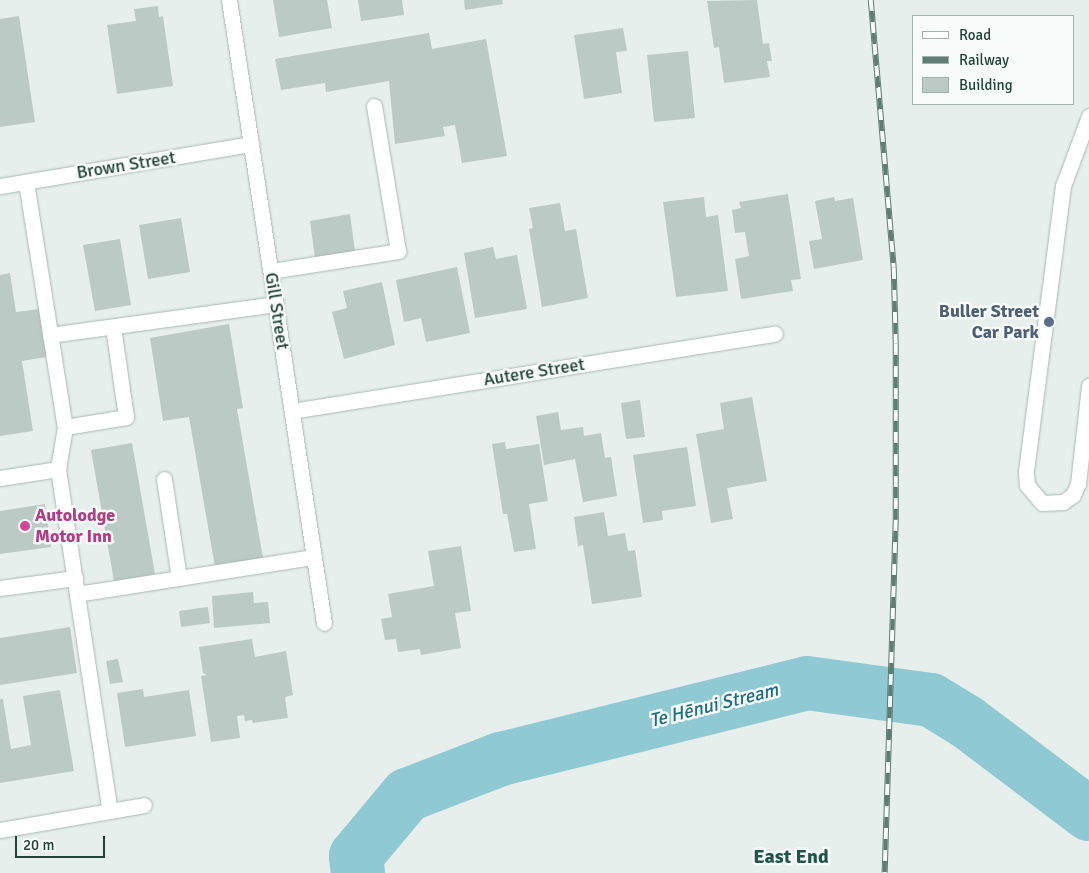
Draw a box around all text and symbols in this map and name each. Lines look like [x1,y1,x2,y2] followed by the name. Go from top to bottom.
[912,15,1074,105] legend
[959,26,991,44] text: Road
[959,51,1009,69] text: Railway
[959,76,1013,94] text: Building
[75,147,177,183] street label: Brown Street
[260,271,294,351] street label: Gill Street
[939,301,1039,344] place label: Buller Street Car Park
[1043,316,1055,328] marker: Buller Street Car Park
[482,353,586,391] street label: Autere Street
[35,505,115,548] place label: Autolodge Motor Inn
[19,520,31,532] marker: Autolodge Motor Inn
[647,679,781,733] water label: Te Hēnui Stream
[18,826,108,858] scale bar
[23,836,54,854] text: 20 m
[753,844,829,868] district label: East End

